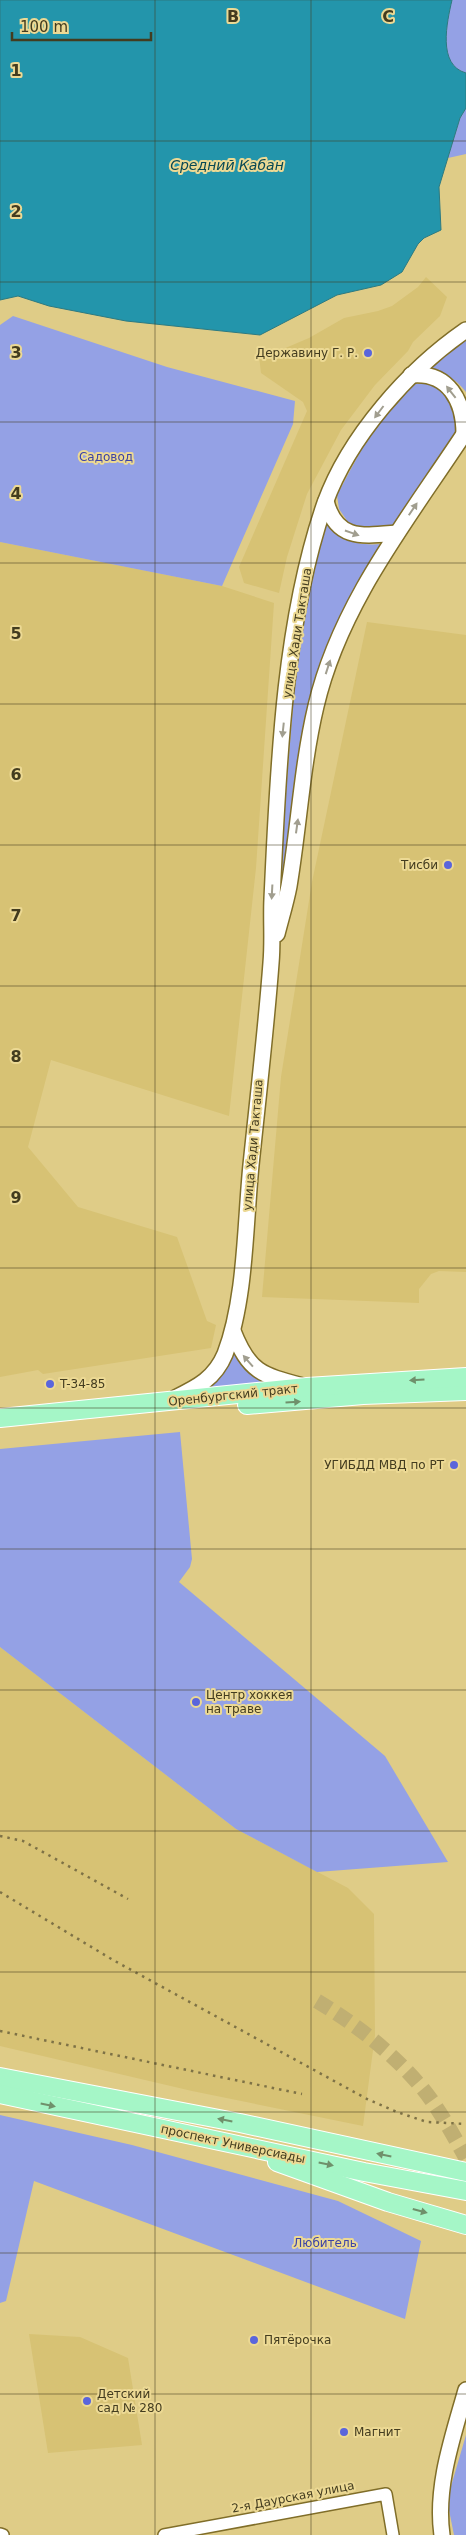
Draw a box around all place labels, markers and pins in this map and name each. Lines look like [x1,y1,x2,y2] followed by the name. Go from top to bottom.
[256,346,358,360] place label: Державину Г. Р.
[362,347,374,359] marker: Державину Г. Р.
[400,858,438,872] place label: Тисби
[442,859,454,871] marker: Тисби
[59,1377,105,1391] place label: T-34-85
[44,1378,56,1390] marker: T-34-85
[324,1458,445,1472] place label: УГИБДД МВД по РТ
[448,1459,460,1471] marker: УГИБДД МВД по РТ
[206,1688,293,1716] place label: Центр хоккея на траве
[190,1696,202,1708] marker: Центр хоккея на траве
[264,2333,331,2347] place label: Пятёрочка
[248,2334,260,2346] marker: Пятёрочка
[97,2387,162,2415] place label: Детский сад № 280
[81,2395,93,2407] marker: Детский сад № 280
[354,2425,401,2439] place label: Магнит
[338,2426,350,2438] marker: Магнит

